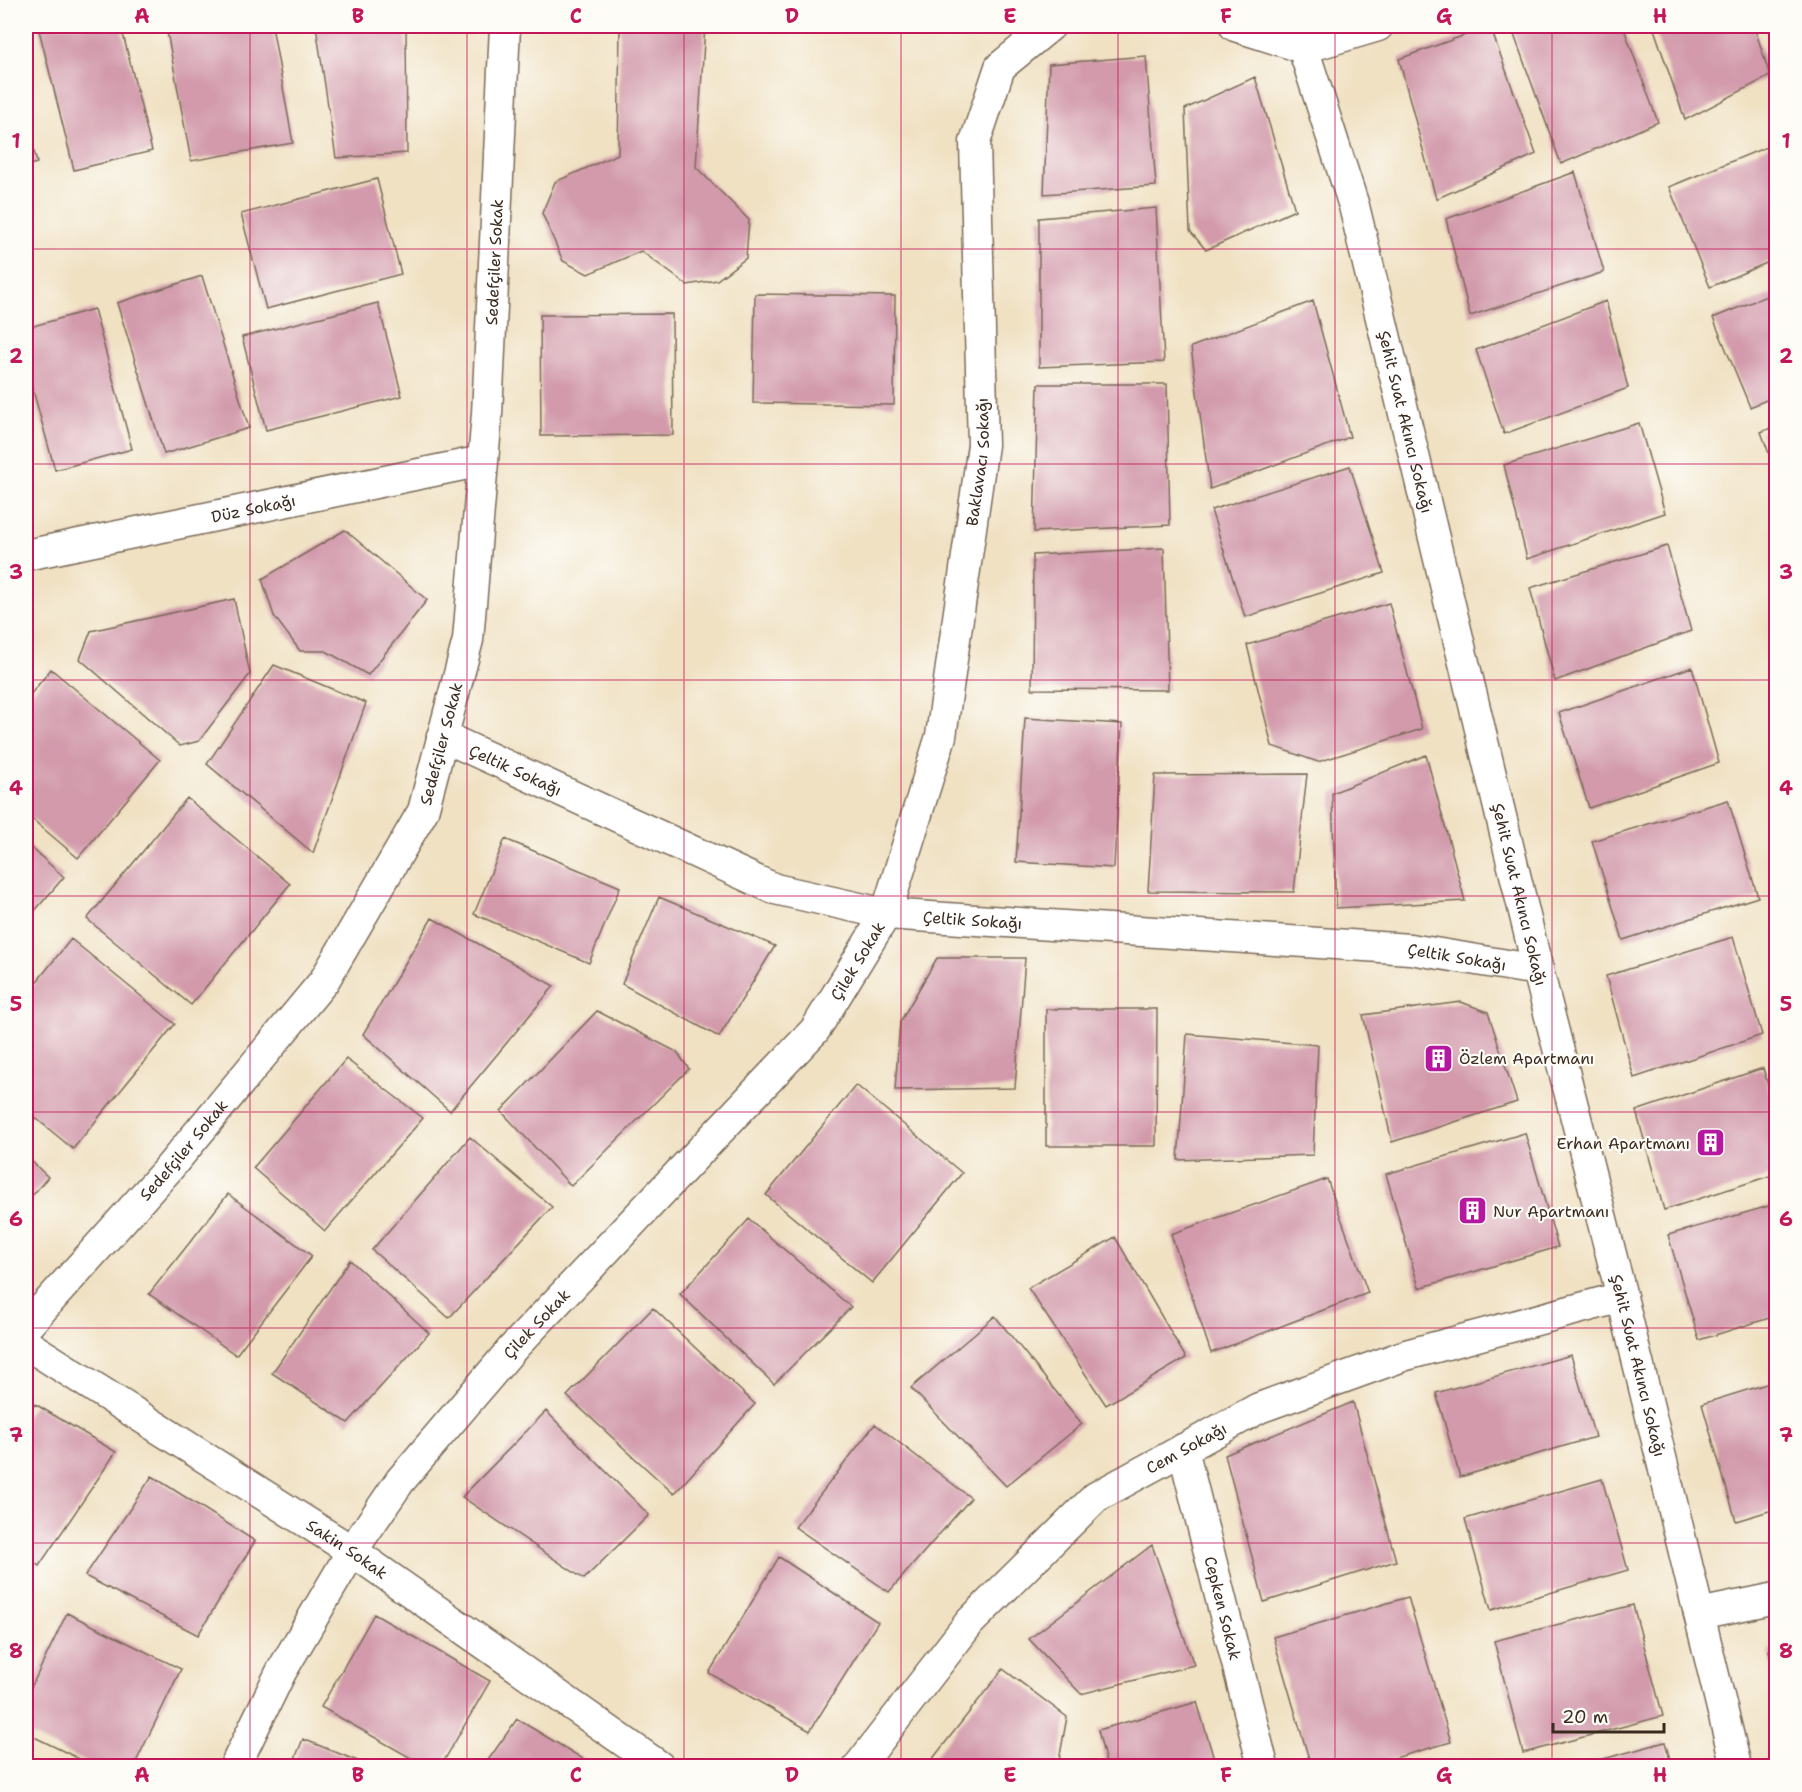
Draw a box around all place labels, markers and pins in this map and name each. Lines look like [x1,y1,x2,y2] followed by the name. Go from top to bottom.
[1422,1042,1454,1074] building icon: Özlem Apartmanı
[1459,1048,1594,1069] place label: Özlem Apartmanı
[1695,1127,1727,1159] building icon: Erhan Apartmanı
[1557,1133,1690,1154] place label: Erhan Apartmanı
[1456,1195,1488,1227] building icon: Nur Apartmanı
[1493,1201,1609,1222] place label: Nur Apartmanı

